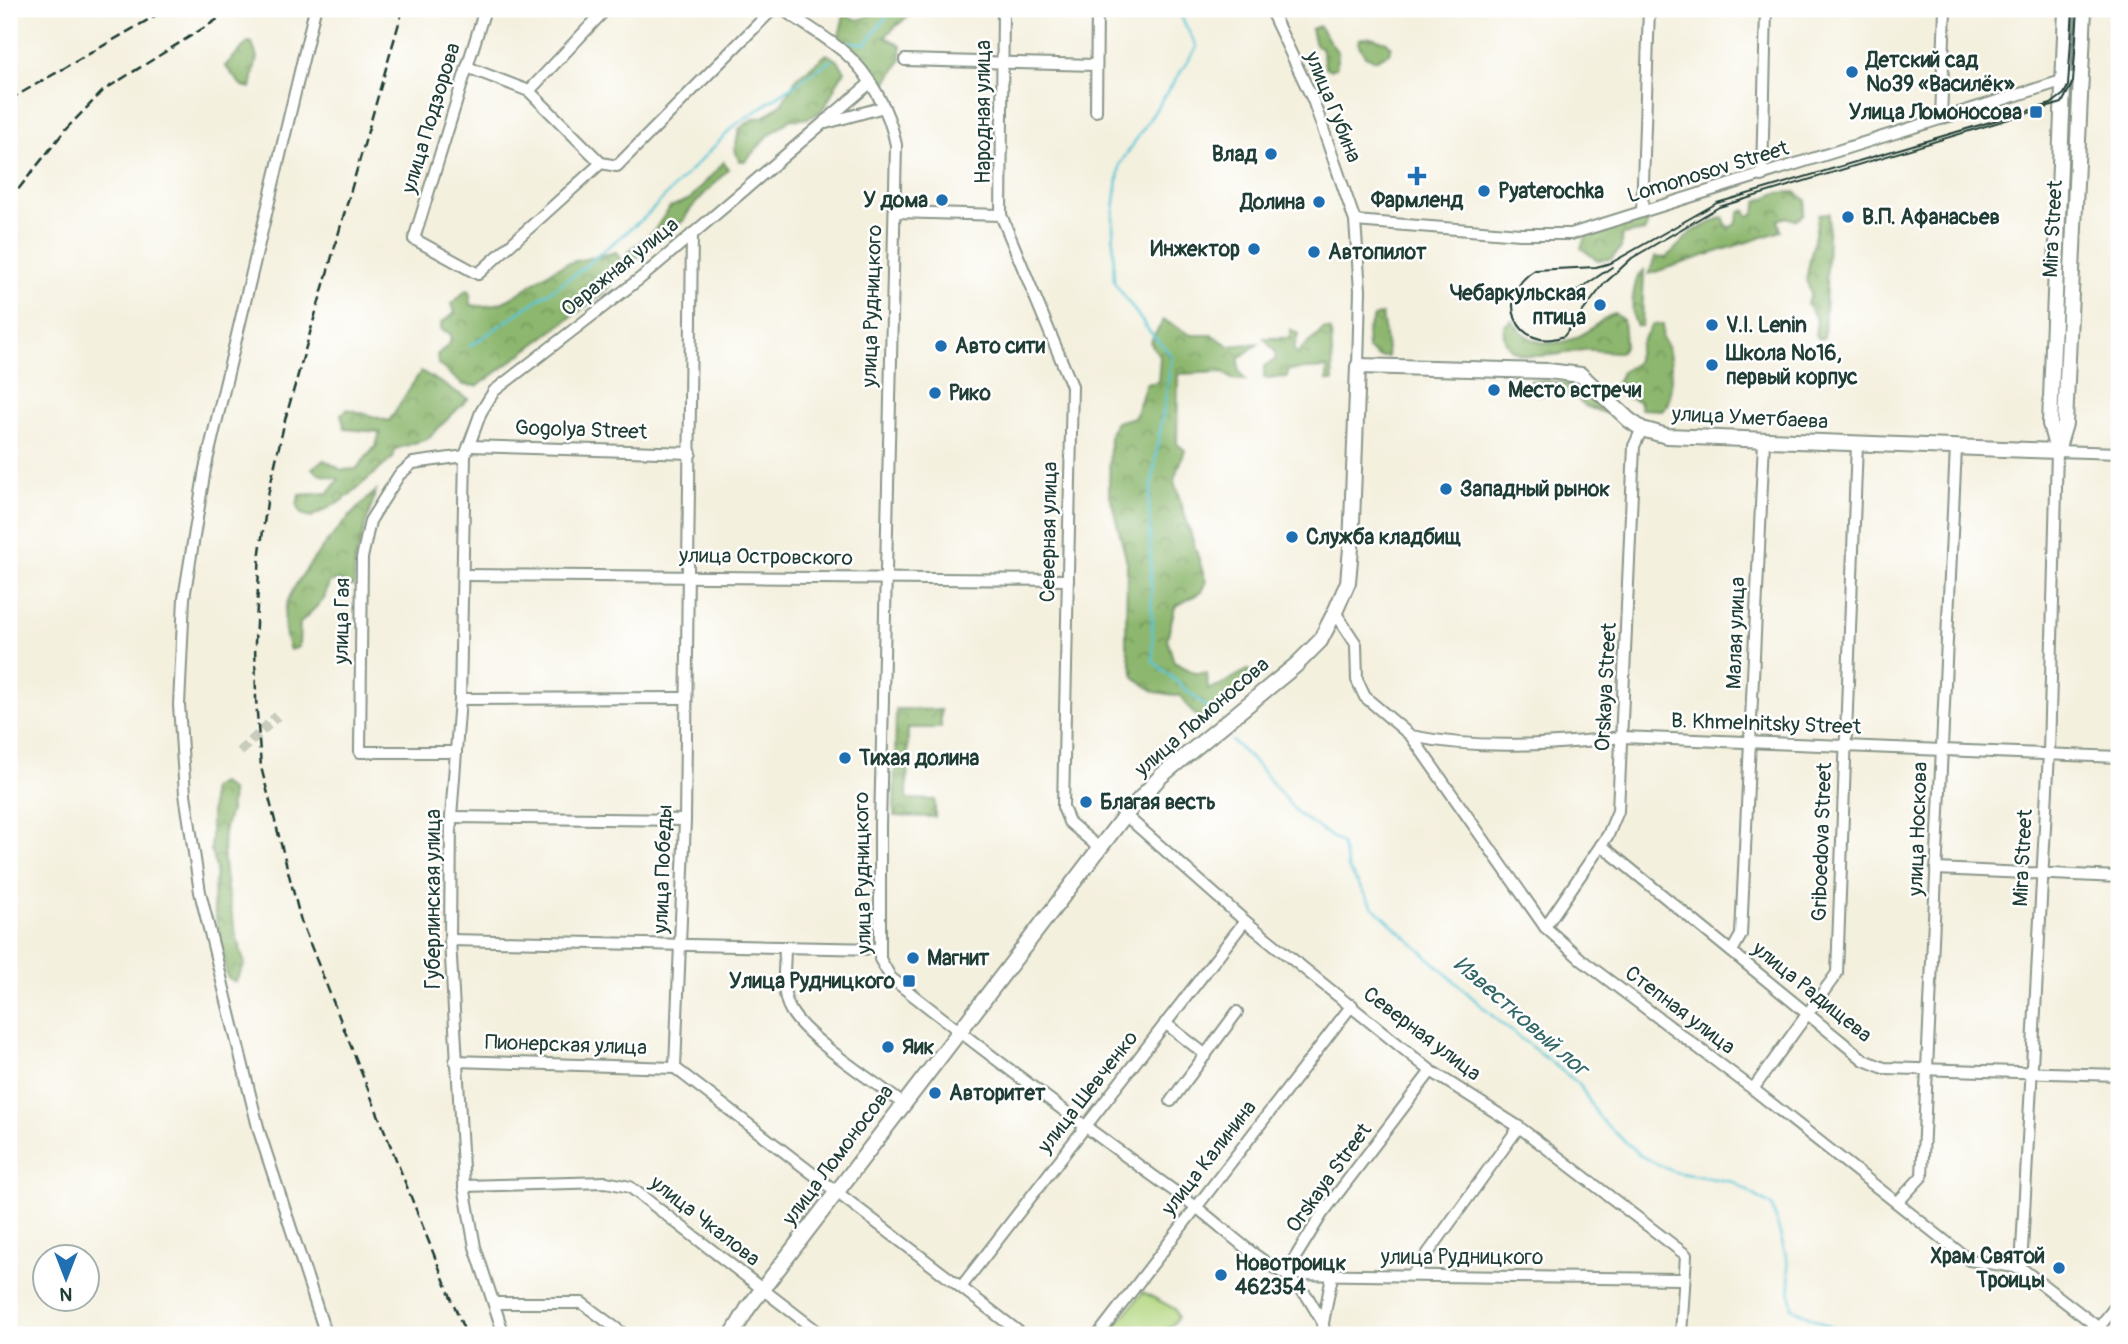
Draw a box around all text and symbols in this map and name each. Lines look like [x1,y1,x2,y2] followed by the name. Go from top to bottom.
[395,39,467,198] street label: улица Подзорова
[970,40,997,184] street label: Народная улица
[1298,47,1368,167] street label: улица Губина
[1864,47,2015,98] place label: Детский сад №39 «Василёк»
[1844,64,1860,80] marker: Детский сад №39 «Василёк»
[1849,99,2022,126] place label: Улица Ломоносова
[2028,104,2044,120] marker: Улица Ломоносова
[1624,134,1793,209] street label: Lomonosov Street
[1212,141,1257,168] place label: Влад
[1263,146,1279,162] marker: Влад
[1409,168,1425,184] marker: Фармленд
[1498,178,1604,205] place label: Pyaterochka
[2037,179,2069,278] street label: Mira Street
[1476,183,1492,199] marker: Pyaterochka
[863,187,928,214] place label: У дома
[1370,187,1463,214] place label: Фармленд
[1238,189,1305,216] place label: Долина
[934,192,950,208] marker: У дома
[1311,194,1327,210] marker: Долина
[1862,204,2000,231] place label: В.П. Афанасьев
[1840,209,1856,225] marker: В.П. Афанасьев
[556,211,684,323] street label: Овражная улица
[856,224,888,389] street label: улица Рудницкого
[1151,236,1240,263] place label: Инжектор
[1328,239,1427,266] place label: Автопилот
[1246,241,1262,257] marker: Инжектор
[1306,244,1322,260] marker: Автопилот
[1450,280,1586,331] place label: Чебаркульская птица
[1592,297,1608,313] marker: Чебаркульская птица
[1726,312,1807,339] place label: V.I. Lenin
[1704,317,1720,333] marker: V.I. Lenin
[955,333,1046,360] place label: Авто сити
[933,338,949,354] marker: Авто сити
[1725,340,1858,391] place label: Школа №16, первый корпус
[1704,357,1720,373] marker: Школа №16, первый корпус
[1508,377,1642,404] place label: Место встречи
[949,380,992,407] place label: Рико
[1486,382,1502,398] marker: Место встречи
[927,385,943,401] marker: Рико
[1670,400,1829,436] street label: улица Уметбаева
[514,414,648,446] street label: Gogolya Street
[1034,461,1064,603] street label: Северная улица
[1460,476,1610,503] place label: Западный рынок
[1438,481,1454,497] marker: Западный рынок
[1306,524,1461,551] place label: Служба кладбищ
[1284,529,1300,545] marker: Служба кладбищ
[678,542,853,572] street label: улица Островского
[1721,576,1751,690] street label: Малая улица
[328,577,356,666] street label: улица Гая
[1589,621,1623,752] street label: Orskaya Street
[1128,651,1275,783] street label: улица Ломоносова
[1670,707,1862,741] street label: B. Khmelnitsky Street
[858,745,979,772] place label: Тихая долина
[837,750,853,766] marker: Тихая долина
[1902,761,1934,898] street label: улица Носкова
[1806,762,1838,922] street label: Griboedova Street
[1100,789,1216,816] place label: Благая весть
[848,792,878,955] street label: улица Рудницкого
[1078,794,1094,810] marker: Благая весть
[647,804,679,935] street label: улица Победы
[2007,808,2039,907] street label: Mira Street
[420,809,447,989] street label: Губерлинская улица
[1746,935,1877,1049] street label: улица Радищева
[927,945,990,972] place label: Магнит
[905,950,921,966] marker: Магнит
[1448,950,1597,1084] water label: Известковый лог
[1619,960,1741,1060] street label: Степная улица
[729,968,896,995] place label: Улица Рудницкого
[901,973,917,989] marker: Улица Рудницкого
[1358,981,1486,1087] street label: Северная улица
[1031,1025,1144,1160] street label: улица Шевченко
[485,1029,647,1061] street label: Пионерская улица
[902,1034,935,1061] place label: Яик
[880,1039,896,1055] marker: Яик
[776,1079,900,1232] street label: улица Ломоносова
[949,1080,1046,1107] place label: Авторитет
[927,1085,943,1101] marker: Авторитет
[1155,1095,1262,1222] street label: улица Калинина
[1280,1117,1378,1238] street label: Orskaya Street
[644,1169,766,1272] street label: улица Чкалова
[32,1242,102,1312] north arrow
[1931,1243,2045,1294] place label: Храм Святой Троицы
[1380,1244,1543,1271] street label: улица Рудницкого
[1235,1250,1346,1301] place label: Новотроицк 462354
[2051,1260,2067,1276] marker: Храм Святой Троицы
[1213,1267,1229,1283] marker: Новотроицк 462354
[59,1282,72,1306] text: N

